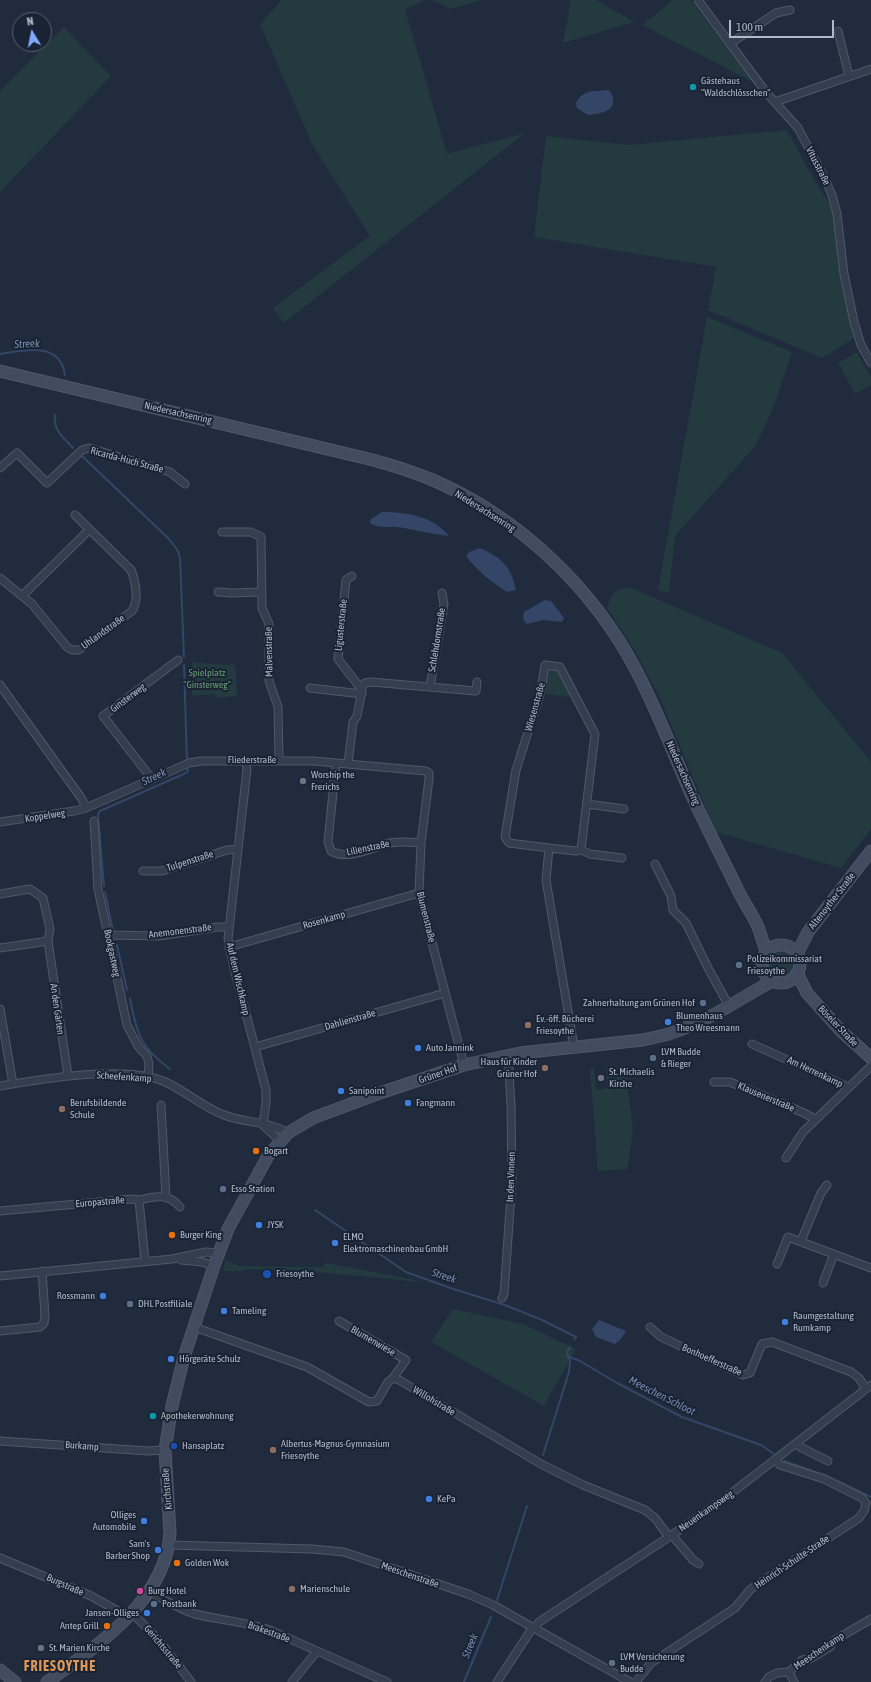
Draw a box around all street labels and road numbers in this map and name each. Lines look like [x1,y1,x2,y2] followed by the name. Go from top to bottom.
[803,145,833,187] street label: Vitusstraße
[143,399,213,427] street label: Niedersachsenring
[89,445,165,475] street label: Ricarda-Huch Straße
[453,488,517,534] street label: Niedersachsenring
[332,598,350,652] street label: Ligusterstraße
[426,607,448,673] street label: Schlehdornstraße
[79,612,127,652] street label: Uhlandstraße
[263,627,275,677] street label: Malvenstraße
[108,681,148,715] street label: Ginsterweg
[522,681,548,733] street label: Wiesenstraße
[663,739,703,807] street label: Niedersachsenring
[228,754,276,766] street label: Fliederstraße
[24,807,66,825] street label: Koppelweg
[345,838,391,858] street label: Lilienstraße
[165,848,215,874] street label: Tulpenstraße
[806,870,858,932] street label: Altenoyther Straße
[414,890,438,944] street label: Blumenstraße
[301,908,347,932] street label: Rosenkamp
[148,921,212,941] street label: Anemonenstraße
[101,928,123,978] street label: Bookgastweg
[224,941,252,1017] street label: Auf dem Wischkamp
[47,983,67,1035] street label: An den Gärten
[815,1003,861,1049] street label: Böseler Straße
[323,1007,377,1033] street label: Dahlienstraße
[785,1054,845,1090] street label: Am Herrenkamp
[417,1062,459,1086] street label: Grüner Hof
[96,1069,152,1085] street label: Scheefenkamp
[736,1080,796,1114] street label: Klausenerstraße
[504,1152,518,1202] street label: In den Vinnen
[75,1194,125,1210] street label: Europastraße
[348,1323,398,1359] street label: Blumenwiese
[680,1341,744,1379] street label: Bonhoefferstraße
[411,1384,457,1418] street label: Willohstraße
[65,1439,99,1453] street label: Burkamp
[159,1468,175,1510] street label: Kirchstraße
[676,1488,736,1534] street label: Neuenkampsweg
[752,1533,832,1591] street label: Heinrich-Schulte-Straße
[380,1560,440,1590] street label: Meeschenstraße
[44,1571,86,1599] street label: Burgstraße
[246,1619,292,1645] street label: Brakestraße
[141,1623,185,1671] street label: Gerichtsstraße
[792,1630,846,1672] street label: Meeschenkamp

